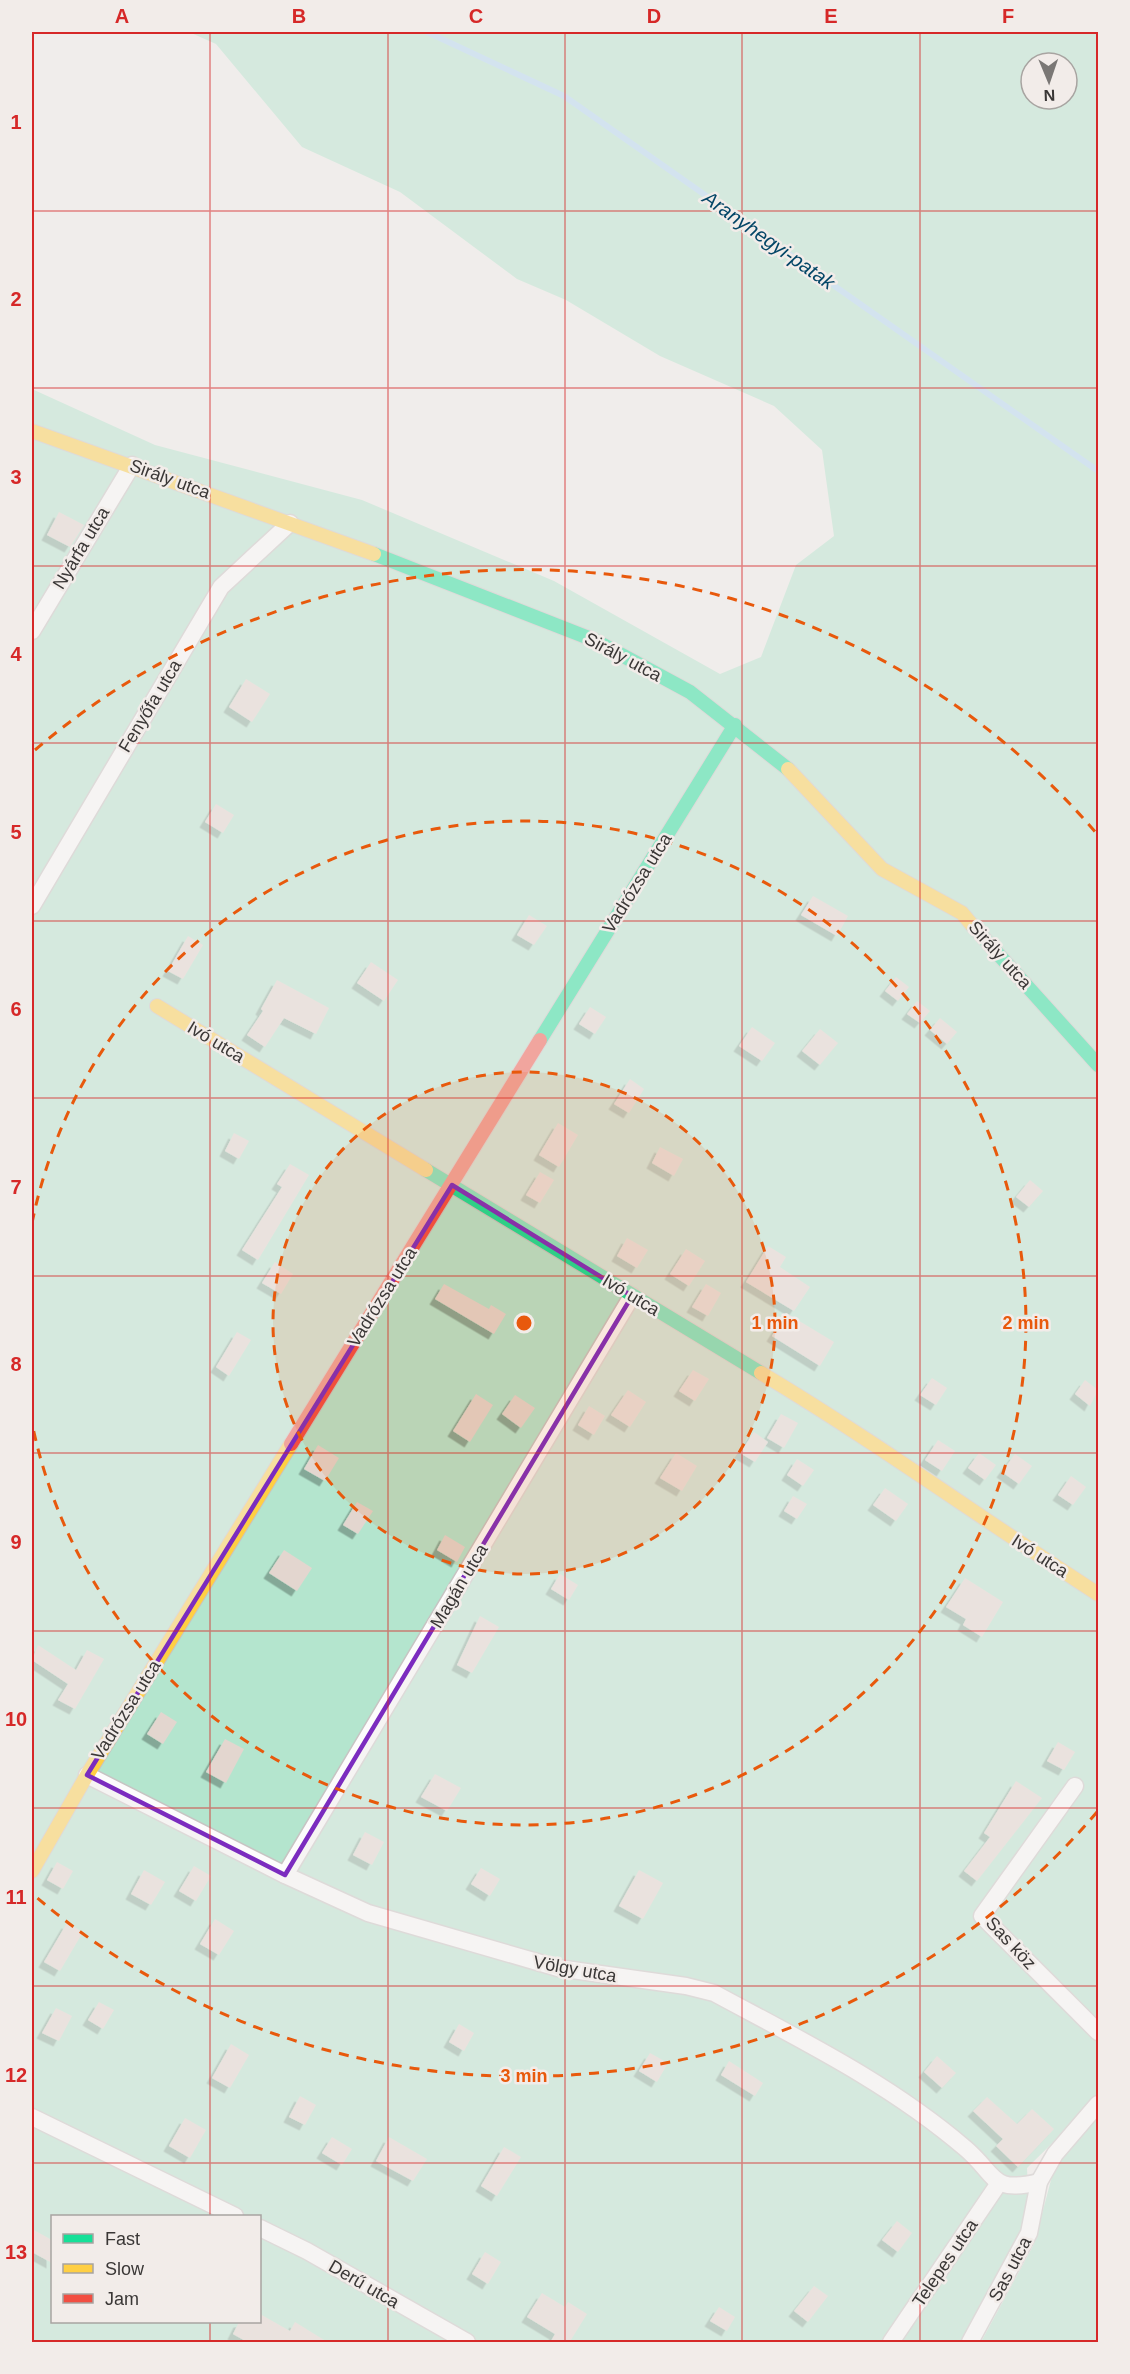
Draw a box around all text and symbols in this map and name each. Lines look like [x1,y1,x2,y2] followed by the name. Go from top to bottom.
[115,5,129,27] text: A
[292,5,306,27] text: B
[469,5,483,27] text: C
[647,5,661,27] text: D
[824,5,838,27] text: E
[1002,5,1014,27] text: F
[1019,51,1079,111] north arrow
[1043,87,1056,104] text: N
[10,111,22,133] text: 1
[698,186,840,294] water label: Aranyhegyi-patak
[10,288,22,310] text: 2
[127,455,214,503] street label: Sirály utca
[10,466,22,488] text: 3
[49,503,114,593] street label: Nyárfa utca
[581,628,666,686] street label: Sirály utca
[10,643,22,665] text: 4
[115,655,186,756] street label: Fenyőfa utca
[10,821,22,843] text: 5
[598,829,676,937] street label: Vadrózsa utca
[964,917,1036,994] street label: Sirály utca
[10,998,22,1020] text: 6
[184,1017,249,1067] street label: Ivó utca
[10,1176,22,1198] text: 7
[343,1243,421,1351] street label: Vadrózsa utca
[599,1270,664,1320] street label: Ivó utca
[514,1313,534,1333] centre of rings
[751,1313,799,1333] text: 1 min
[1002,1313,1050,1333] text: 2 min
[10,1353,22,1375] text: 8
[1008,1530,1073,1582] street label: Ivó utca
[10,1531,22,1553] text: 9
[426,1540,492,1631] street label: Magán utca
[87,1656,165,1764] street label: Vadrózsa utca
[5,1708,27,1730] text: 10
[5,1886,27,1908] text: 11
[982,1913,1040,1973] street label: Sas köz
[532,1952,619,1986] street label: Völgy utca
[5,2064,27,2086] text: 12
[500,2066,548,2086] text: 3 min
[51,2215,261,2323] legend
[908,2215,982,2310] street label: Telepes utca
[105,2229,140,2249] text: Fast
[985,2233,1036,2305] street label: Sas utca
[5,2241,27,2263] text: 13
[325,2256,404,2313] street label: Derű utca
[105,2259,145,2279] text: Slow
[105,2289,139,2309] text: Jam

